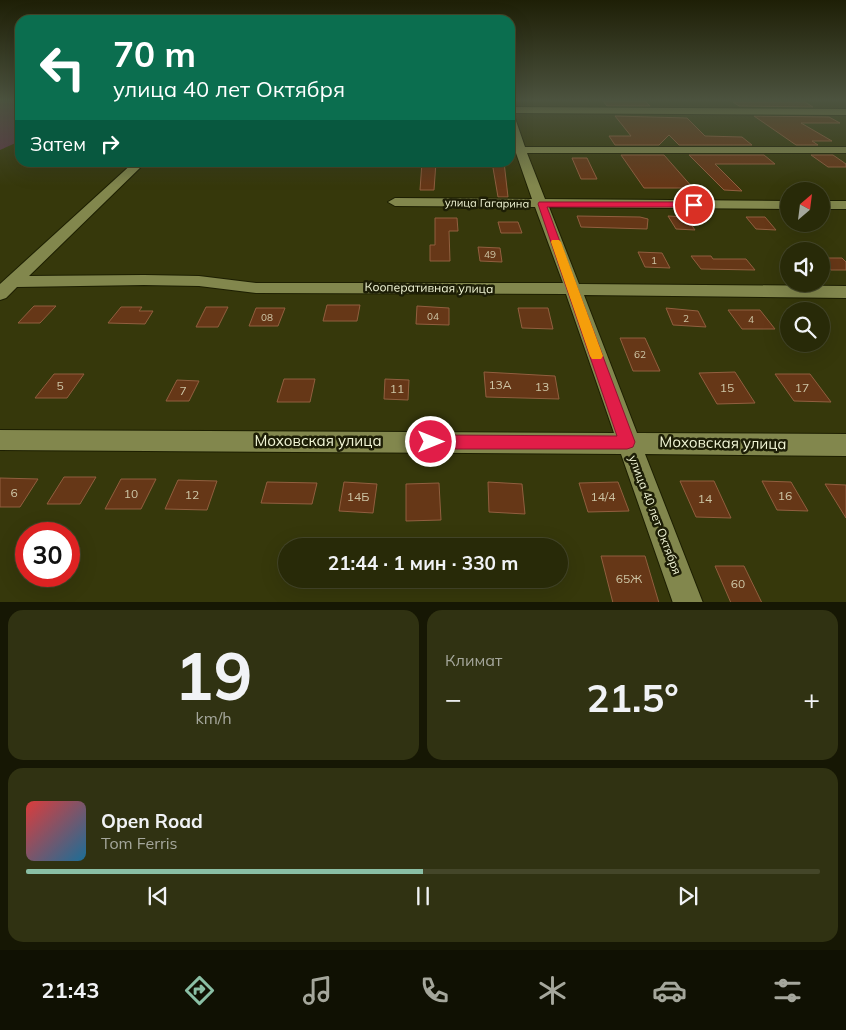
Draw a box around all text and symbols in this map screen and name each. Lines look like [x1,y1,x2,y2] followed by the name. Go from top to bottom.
[113,32,196,76] text: 70 m
[30,35,95,100] icon: left
[113,75,345,103] text: улица 40 лет Октября
[96,130,124,158] icon: right
[30,132,86,156] text: Затем
[780,182,830,232] north arrow
[780,182,830,352] map controls
[673,184,715,226] pin
[680,191,708,219] icon: arrive
[445,195,529,211] street label: улица Гагарина
[780,242,830,292] button: sound
[484,248,496,261] house number: 49
[651,254,657,267] house number: 1
[365,279,493,296] street label: Кооперативная улица
[780,302,830,352] button: search
[427,310,439,323] house number: 04
[261,311,273,324] house number: 08
[683,312,689,325] house number: 2
[748,313,754,326] house number: 4
[634,348,646,361] house number: 62
[488,377,512,392] house number: 13А
[56,378,64,393] house number: 5
[535,379,549,394] house number: 13
[720,380,734,395] house number: 15
[795,380,809,395] house number: 17
[390,381,404,396] house number: 11
[179,383,187,398] house number: 7
[404,415,456,467] position arrow
[254,431,382,450] street label: Моховская улица
[659,432,787,453] street label: Моховская улица
[626,453,685,577] street label: улица 40 лет Октября
[10,485,18,500] house number: 6
[124,486,138,501] house number: 10
[185,487,199,502] house number: 12
[778,488,792,503] house number: 16
[347,489,369,504] house number: 14Б
[590,489,616,504] house number: 14/4
[698,491,712,506] house number: 14
[15,522,80,587] speed limit sign: 30
[328,551,518,575] text: 21:44 · 1 мин · 330 m
[616,571,642,586] house number: 65Ж
[731,576,745,591] house number: 60
[174,635,253,716] text: 19
[445,650,502,670] text: Климат
[586,674,679,722] text: 21.5°
[445,681,462,716] text: −
[803,681,820,716] text: +
[195,708,232,728] text: km/h
[101,809,203,833] text: Open Road
[101,833,178,853] text: Tom Ferris
[144,882,172,910] icon: previous
[409,882,437,910] icon: pause
[674,882,702,910] icon: next
[182,973,217,1008] icon: directions
[300,973,335,1008] icon: music
[417,973,452,1008] icon: phone
[535,973,570,1008] icon: climate
[652,973,687,1008] icon: car
[770,973,805,1008] icon: filters
[41,976,100,1004] text: 21:43

